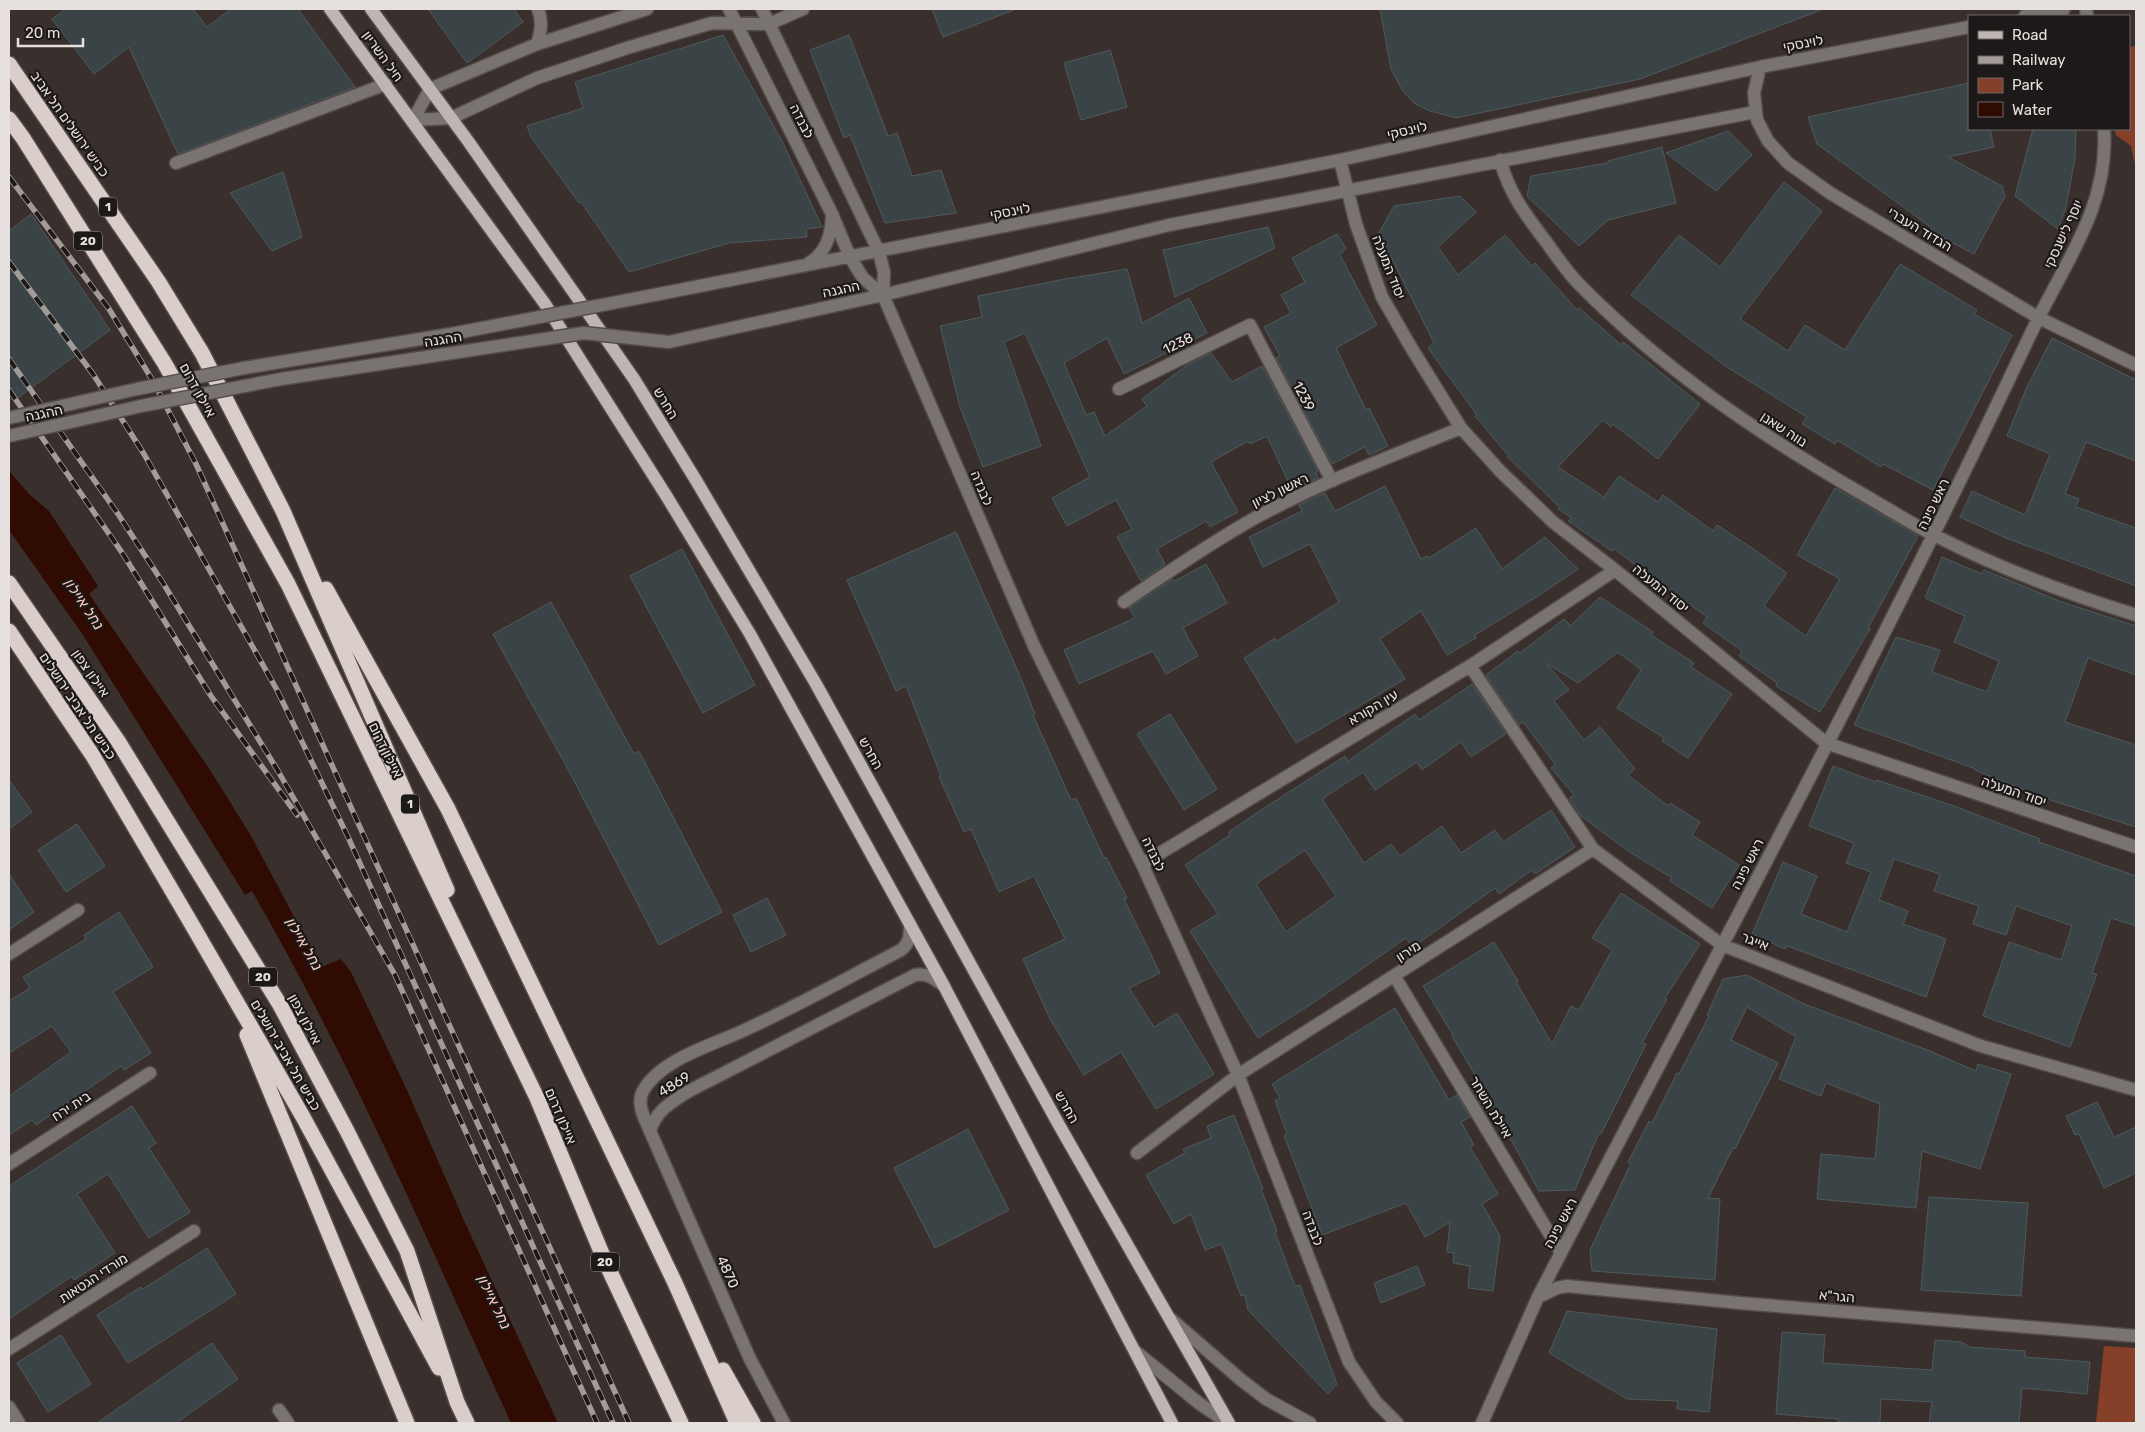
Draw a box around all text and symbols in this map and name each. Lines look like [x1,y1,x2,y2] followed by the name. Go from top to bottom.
[18,15,82,47] scale bar
[1968,15,2130,130] legend
[25,24,60,42] text: 20 m
[2012,26,2048,44] text: Road
[358,28,407,85] street label: חיל השריון
[1782,31,1825,56] street label: לוינסקי
[2012,51,2066,69] text: Railway
[27,68,113,181] street label: כביש ירושלים תל אביב
[2012,76,2043,94] text: Park
[786,101,817,141] street label: לבנדה
[2012,101,2052,119] text: Water
[1385,118,1429,143] street label: לוינסקי
[2040,197,2087,271] street label: יוסף לישנסקי
[99,198,117,216] road number: 1
[989,199,1032,224] street label: לוינסקי
[1884,204,1955,255] street label: הגדוד העברי
[74,232,102,250] road number: 20
[1368,233,1409,302] street label: יסוד המעלה
[821,277,861,302] street label: ההגנה
[423,328,463,351] street label: ההגנה
[1160,329,1196,358] street label: 1238
[176,360,219,420] street label: איילון דרום
[1289,379,1318,414] street label: 1239
[649,384,682,423] street label: החרש
[24,401,64,426] street label: ההגנה
[1757,408,1810,451] street label: נווה שאנן
[967,468,996,508] street label: לבנדה
[1249,469,1311,511] street label: ראשון לציון
[1914,476,1953,533] street label: ראש פינה
[1629,560,1692,616] street label: יסוד המעלה
[60,575,108,633] water label: נחל איילון
[68,646,113,701] street label: איילון צפון
[35,650,120,763] street label: כביש תל אביב ירושלים
[1345,686,1401,729] street label: עין הקורא
[365,720,406,781] street label: איילון דרום
[855,734,886,773] street label: החרש
[1979,772,2049,811] street label: יסוד המעלה
[401,794,419,814] road number: 1
[1138,834,1169,874] street label: לבנדה
[1727,836,1767,892] street label: ראש פינה
[282,914,326,974] water label: נחל איילון
[1739,928,1771,954] street label: אייגר
[1393,937,1424,966] street label: מירון
[249,968,277,986] road number: 20
[284,991,325,1047] street label: איילון צפון
[247,997,324,1114] street label: כביש תל אביב ירושלים
[655,1068,693,1101] street label: 4869
[1465,1073,1516,1141] street label: איילת השחר
[541,1086,580,1147] street label: איילון דרום
[49,1087,94,1125] street label: בית ירח
[1051,1088,1082,1127] street label: החרש
[1540,1195,1581,1251] street label: ראש פינה
[1298,1208,1327,1248] street label: לבנדה
[56,1250,131,1307] street label: מורדי הגטאות
[591,1252,619,1272] road number: 20
[713,1253,742,1291] street label: 4870
[473,1272,515,1332] water label: נחל איילון
[1818,1286,1856,1307] street label: הגר"א

